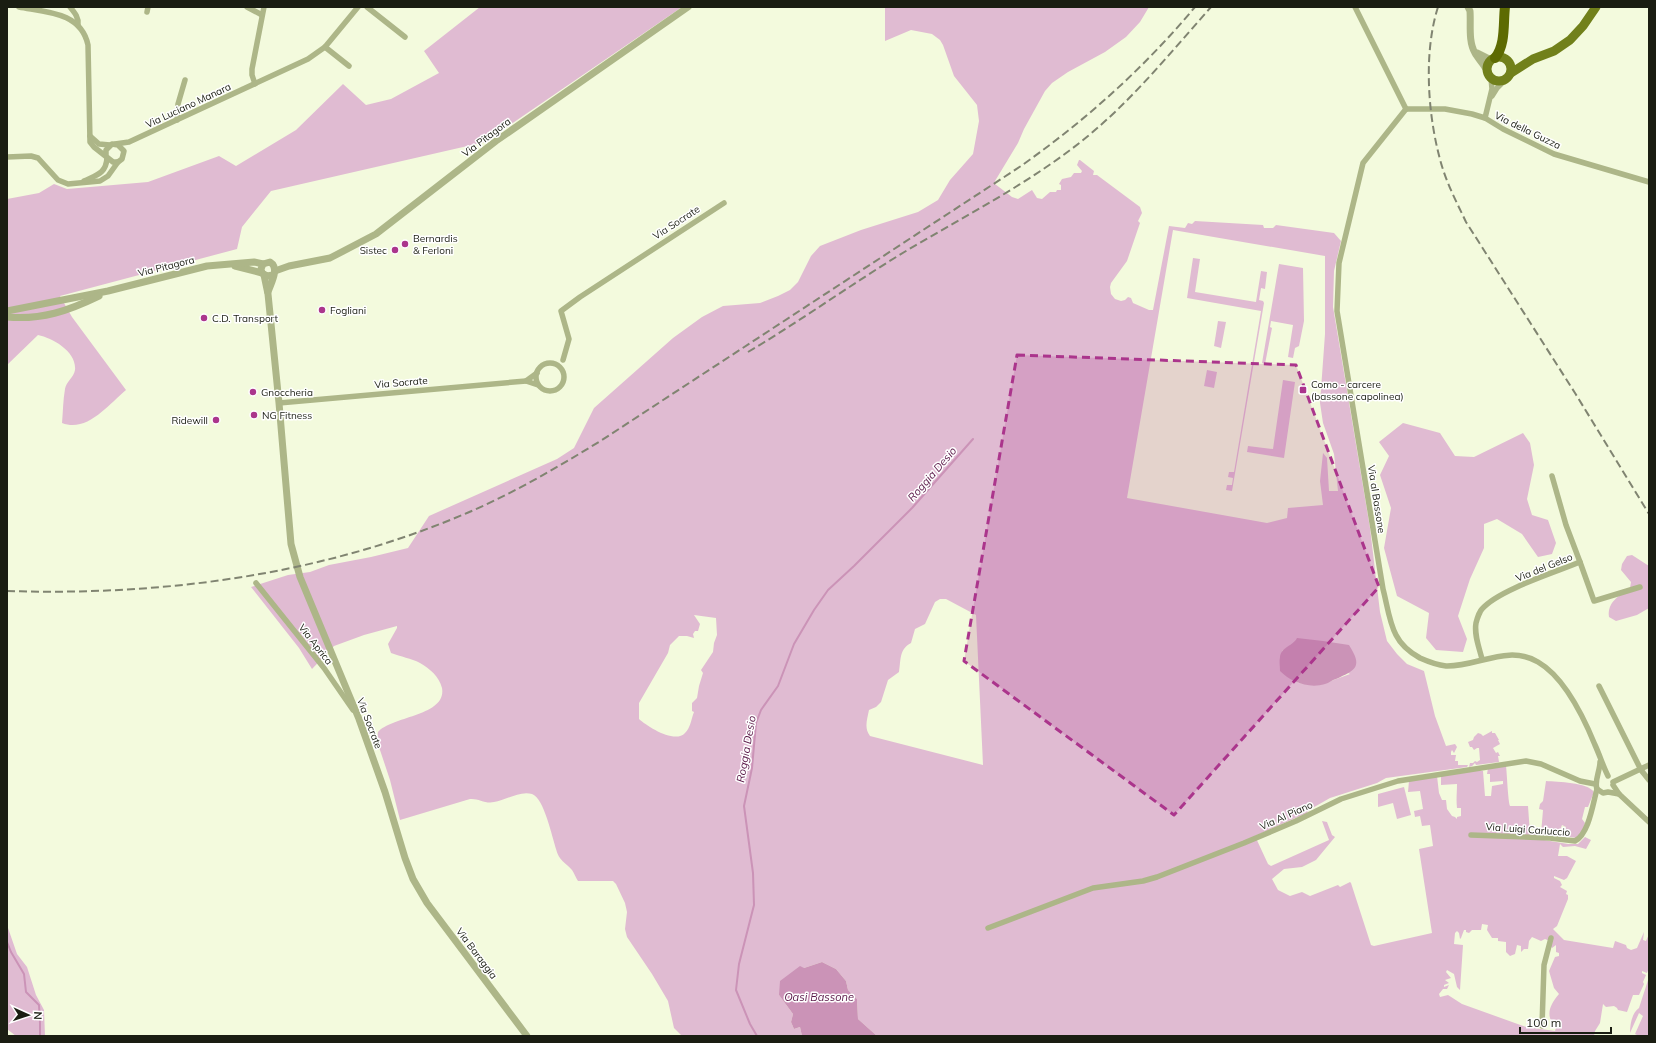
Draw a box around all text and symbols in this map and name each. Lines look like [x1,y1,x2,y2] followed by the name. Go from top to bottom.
[143,80,233,131] street label: Via Luciano Manara
[1492,109,1563,152] street label: Via della Guzza
[459,115,513,160] street label: Via Pitagora
[650,202,702,242] street label: Via Socrate
[413,232,458,257] place label: Bernardis & Ferloni
[400,239,410,249] marker: Bernardis & Ferloni
[360,244,387,257] place label: Sistec
[390,245,400,255] marker: Sistec
[137,253,196,280] street label: Via Pitagora
[330,304,366,317] place label: Fogliani
[317,305,327,315] marker: Fogliani
[212,312,278,325] place label: C.D. Transport
[199,313,209,323] marker: C.D. Transport
[374,374,428,391] street label: Via Socrate
[1311,378,1404,403] place label: Como - carcere (bassone capolinea)
[1298,385,1308,395] marker: Como - carcere (bassone capolinea)
[261,386,313,399] place label: Gnoccheria
[248,387,258,397] marker: Gnoccheria
[262,409,312,422] place label: NG Fitness
[249,410,259,420] marker: NG Fitness
[171,414,208,427] place label: Ridewill
[211,415,221,425] marker: Ridewill
[905,444,959,504] water label: Roggia Desio
[1365,464,1388,534] street label: Via al Bassone
[1514,550,1575,585] street label: Via del Gelso
[296,621,336,667] street label: Via Aprica
[354,696,385,750] street label: Via Socrate
[733,714,759,784] water label: Roggia Desio
[1258,798,1315,833] street label: Via Al Piano
[1485,820,1571,839] street label: Via Luigi Carluccio
[453,925,500,981] street label: Via Baraggia
[784,990,854,1004] water label: Oasi Bassone
[8,995,48,1035] north arrow
[1520,1009,1611,1035] scale bar
[31,1011,45,1020] text: N
[1526,1015,1561,1030] text: 100 m

